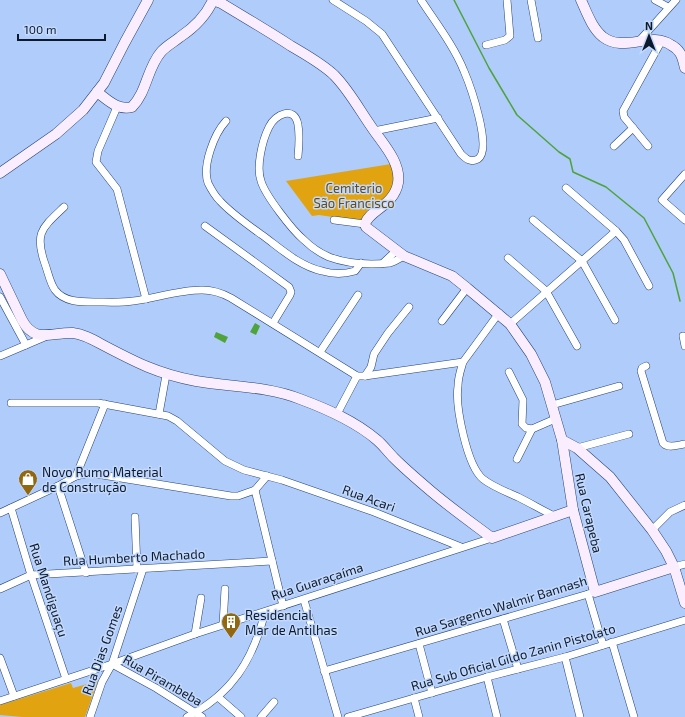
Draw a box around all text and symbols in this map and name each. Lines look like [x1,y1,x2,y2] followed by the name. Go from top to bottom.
[18,16,105,42] scale bar
[629,16,669,56] north arrow
[645,19,653,32] text: N
[24,22,56,36] text: 100 m
[313,180,395,211] park label: Cemiterio São Francisco
[42,464,163,496] place label: Novo Rumo Material de Construção
[17,468,39,496] shop icon: Novo Rumo Material de Construção
[572,472,606,554] street label: Rua Carapeba
[340,481,398,515] street label: Rua Acari
[25,541,72,639] street label: Rua Mandiguaçu
[63,545,205,569] street label: Rua Humberto Machado
[269,559,365,604] street label: Rua Guaraçaíma
[413,572,589,640] street label: Rua Sargento Walmir Bannash
[78,603,126,697] street label: Rua Dias Gomes
[245,607,337,638] place label: Residencial Mar de Antilhas
[220,611,242,639] building icon: Residencial Mar de Antilhas
[409,620,617,694] street label: Rua Sub Oficial Gildo Zanin Pistolato
[120,651,206,709] street label: Rua Pirambeba

